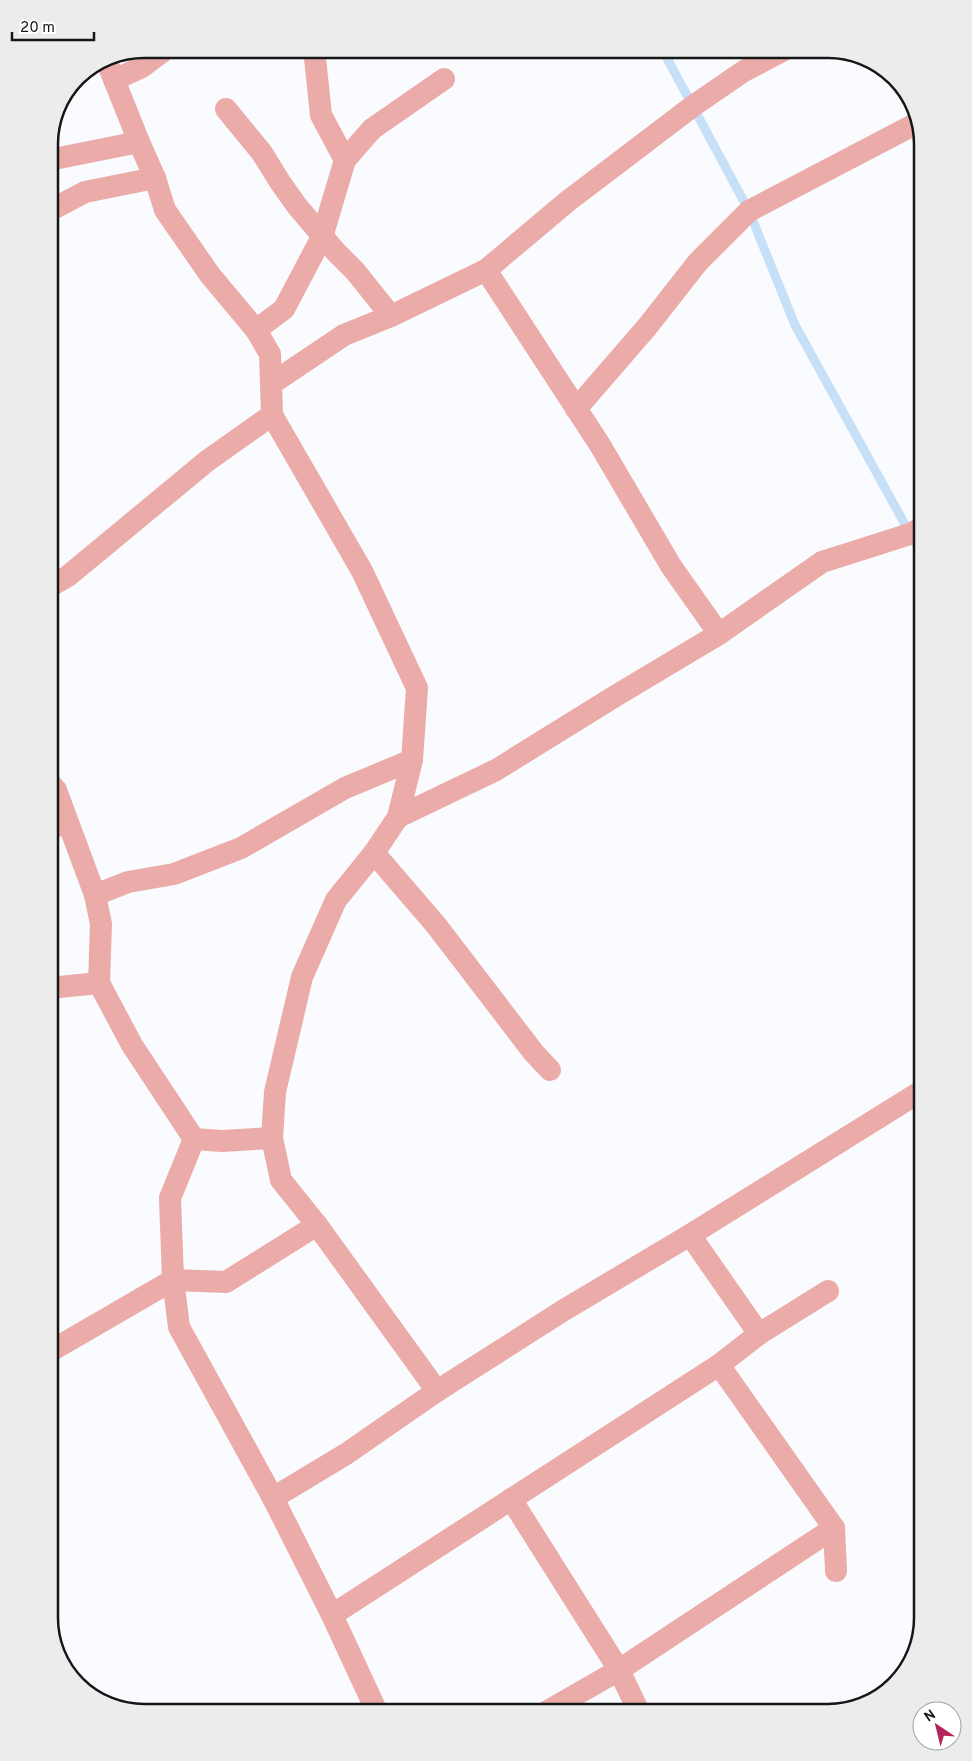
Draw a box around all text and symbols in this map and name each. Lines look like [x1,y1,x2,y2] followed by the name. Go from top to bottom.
[12,10,95,42] scale bar
[20,19,55,38] text: 20 m
[912,1701,962,1751] north arrow
[921,1707,939,1726] text: N

